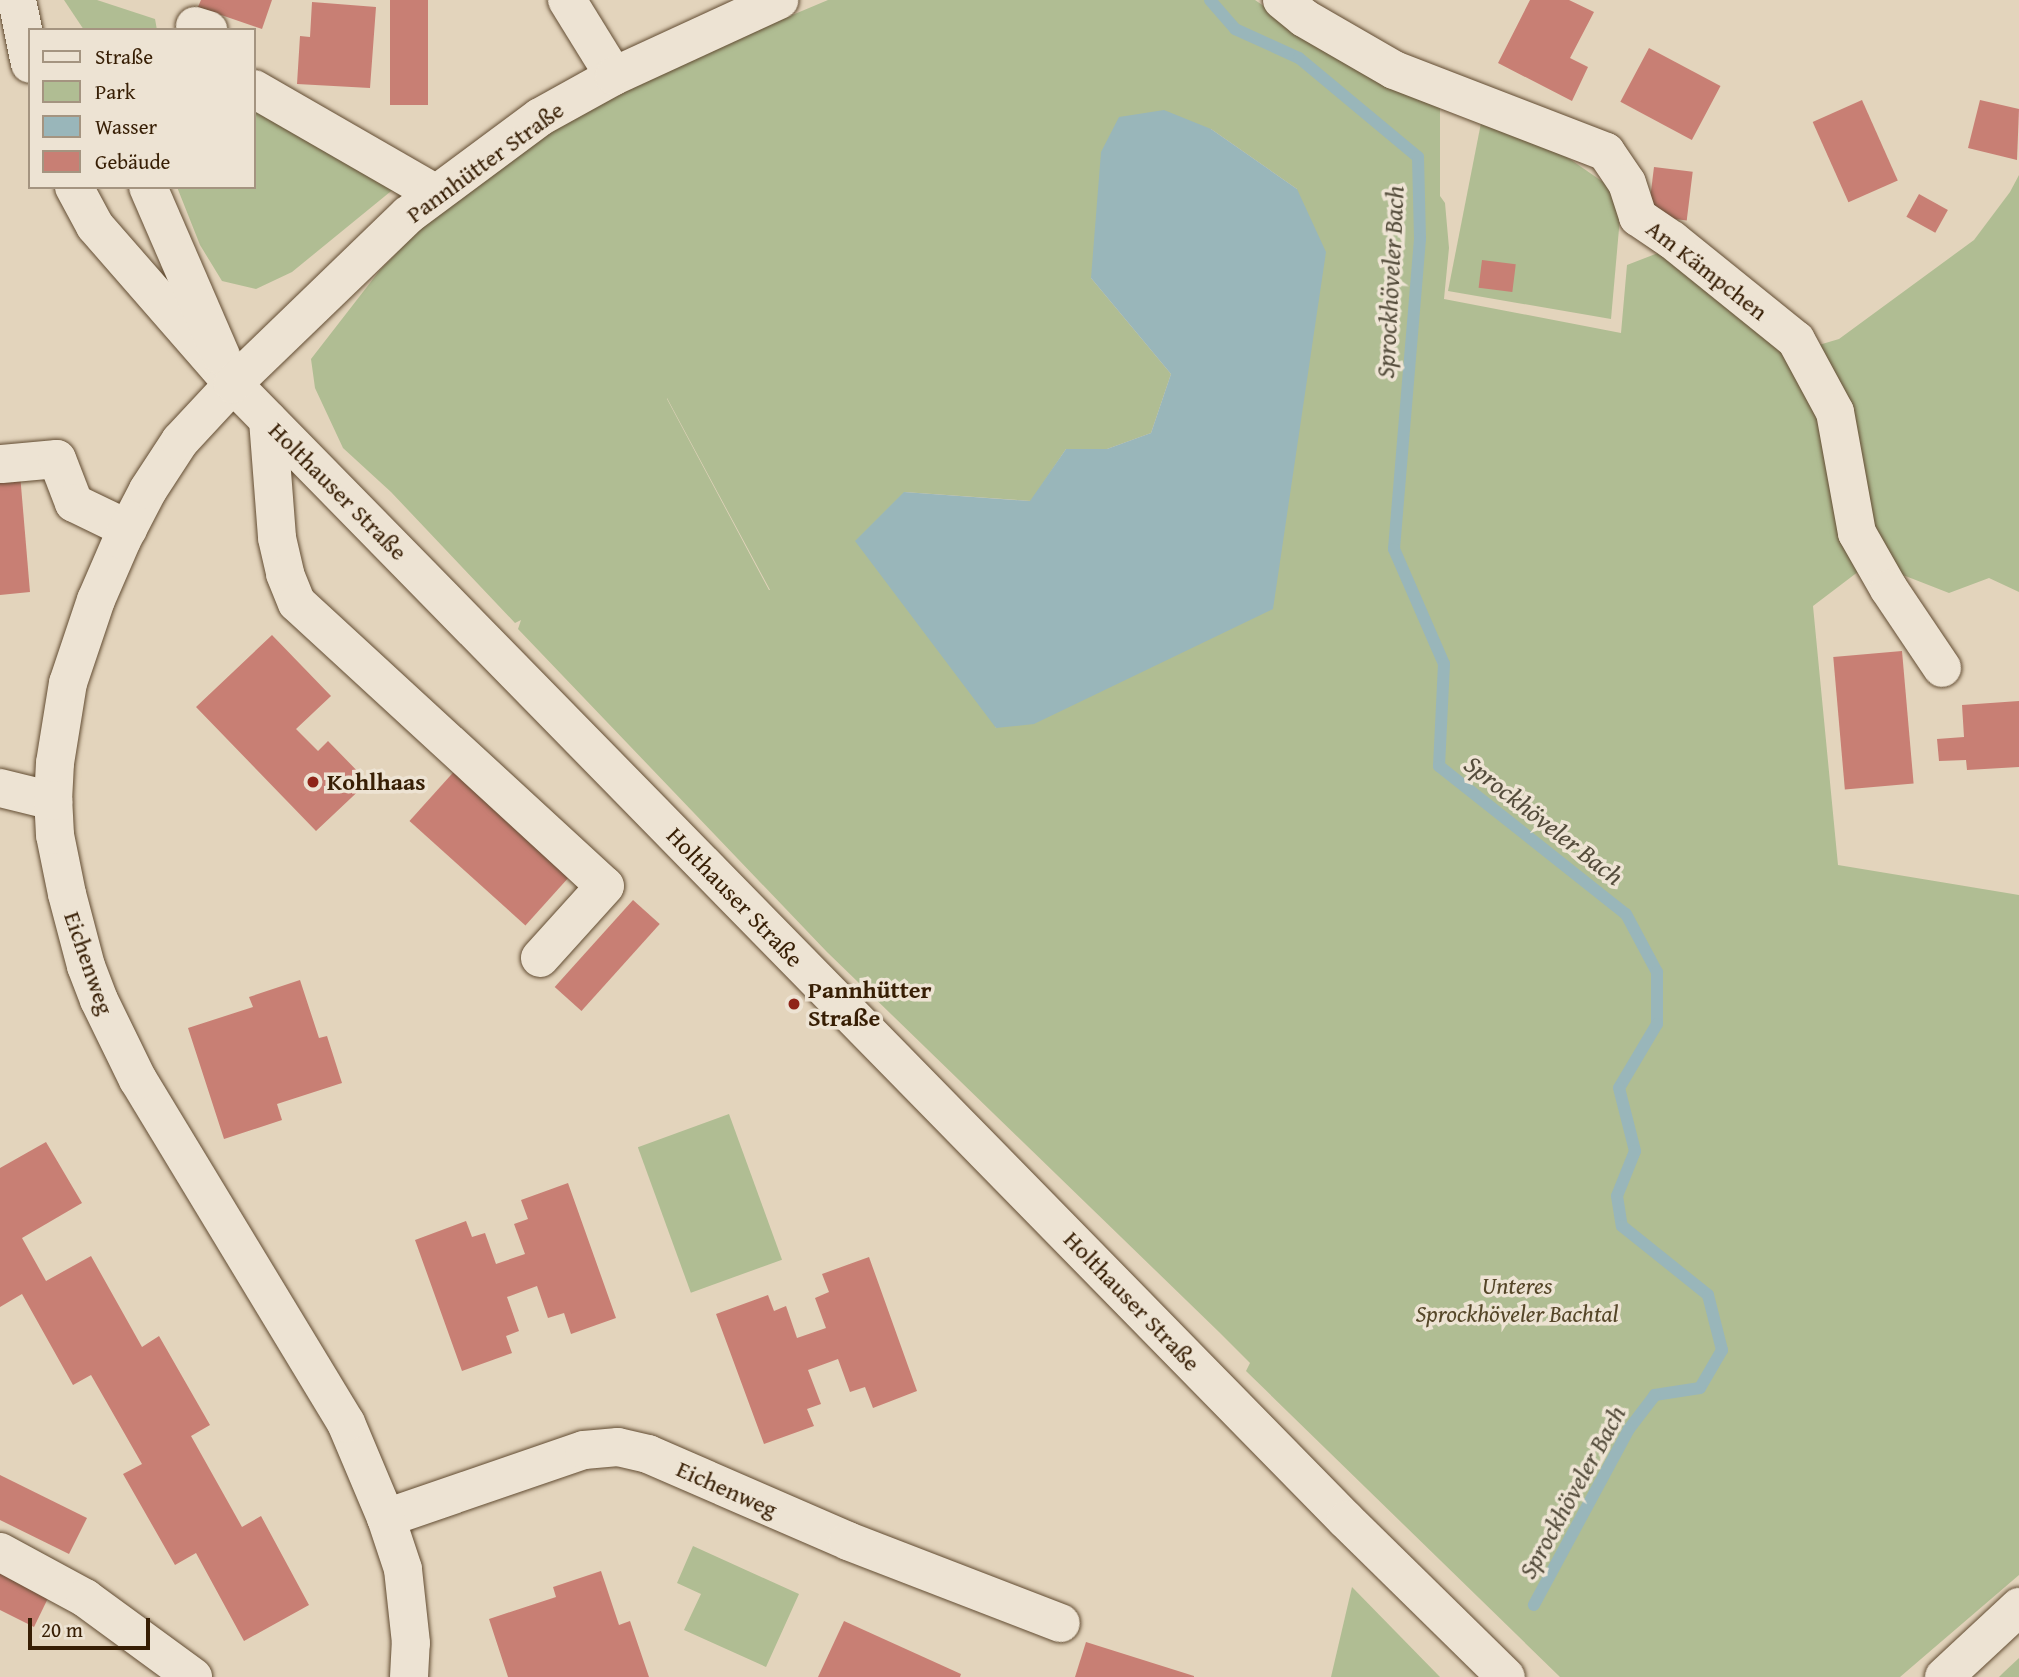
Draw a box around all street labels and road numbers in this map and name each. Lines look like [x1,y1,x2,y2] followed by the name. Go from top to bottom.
[401,95,569,229] street label: Pannhütter Straße
[1641,214,1773,326] street label: Am Kämpchen
[263,416,413,566] street label: Holthauser Straße
[661,821,809,973] street label: Holthauser Straße
[58,908,120,1018] street label: Eichenweg
[1058,1225,1206,1377] street label: Holthauser Straße
[672,1454,782,1524] street label: Eichenweg

